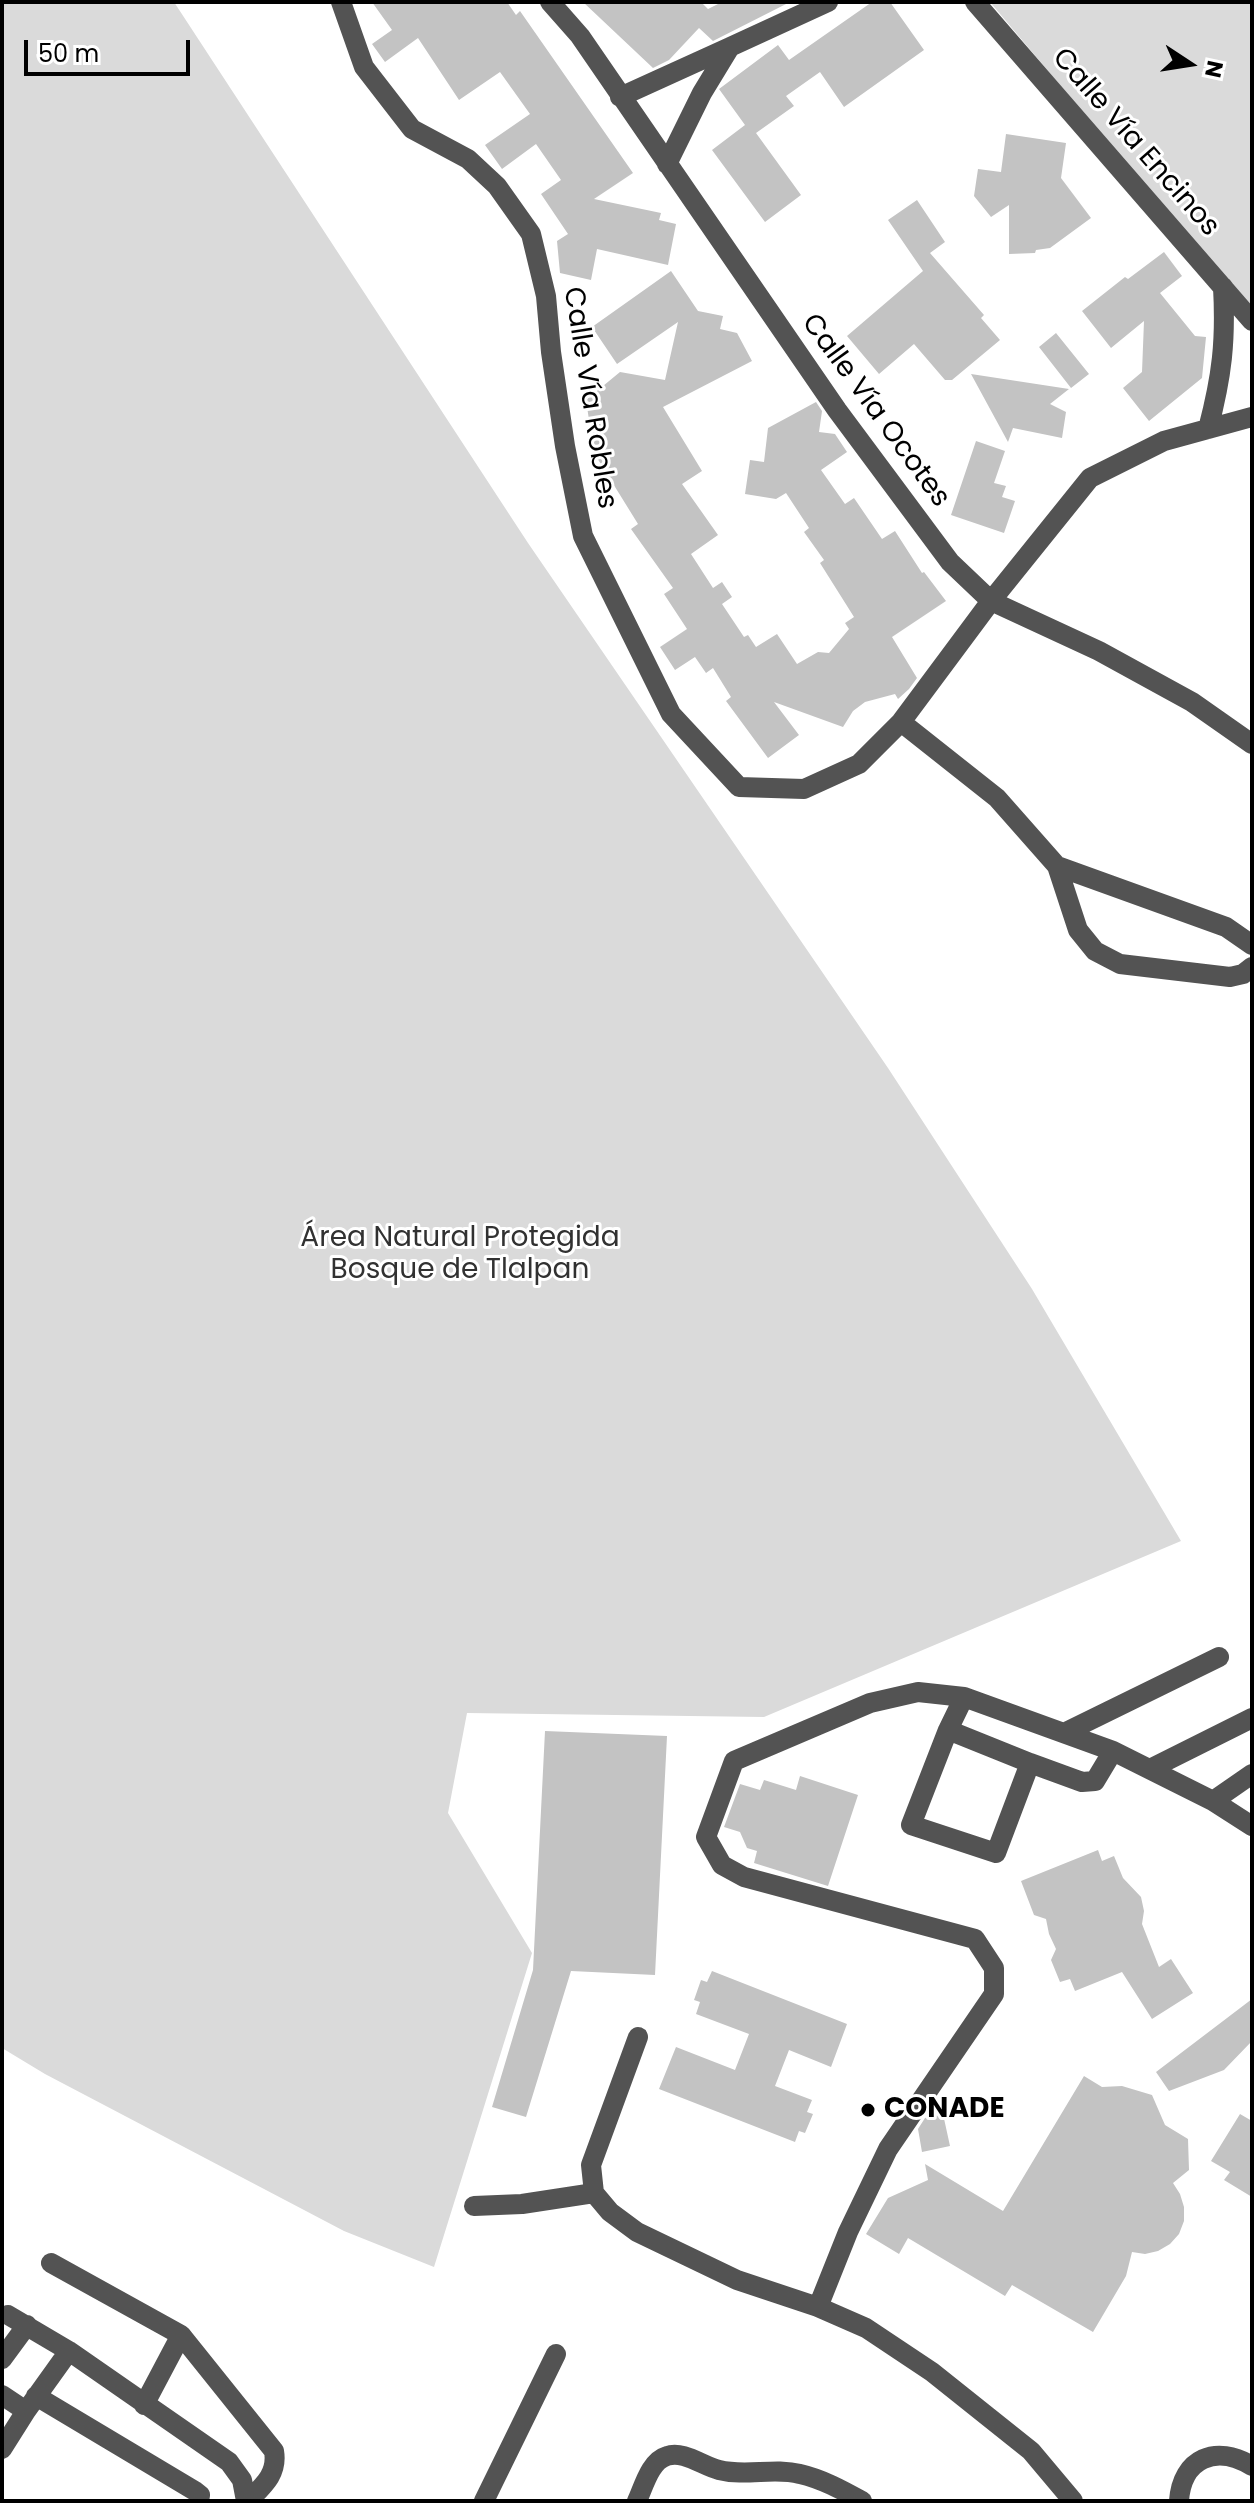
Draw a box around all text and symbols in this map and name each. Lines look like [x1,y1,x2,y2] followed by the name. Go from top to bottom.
[28,24,194,74] scale bar
[1150,24,1230,104] north arrow
[38,37,99,70] text: 50 m
[1044,42,1226,244] street label: Calle Vía Encinos
[1197,58,1231,80] text: N
[555,285,623,511] street label: Calle Vía Robles
[794,308,956,514] street label: Calle Vía Ocotes
[300,1222,620,1288] park label: Área Natural Protegida Bosque de Tlalpan
[884,2093,1005,2127] place label: CONADE
[859,2101,877,2119] marker: CONADE

